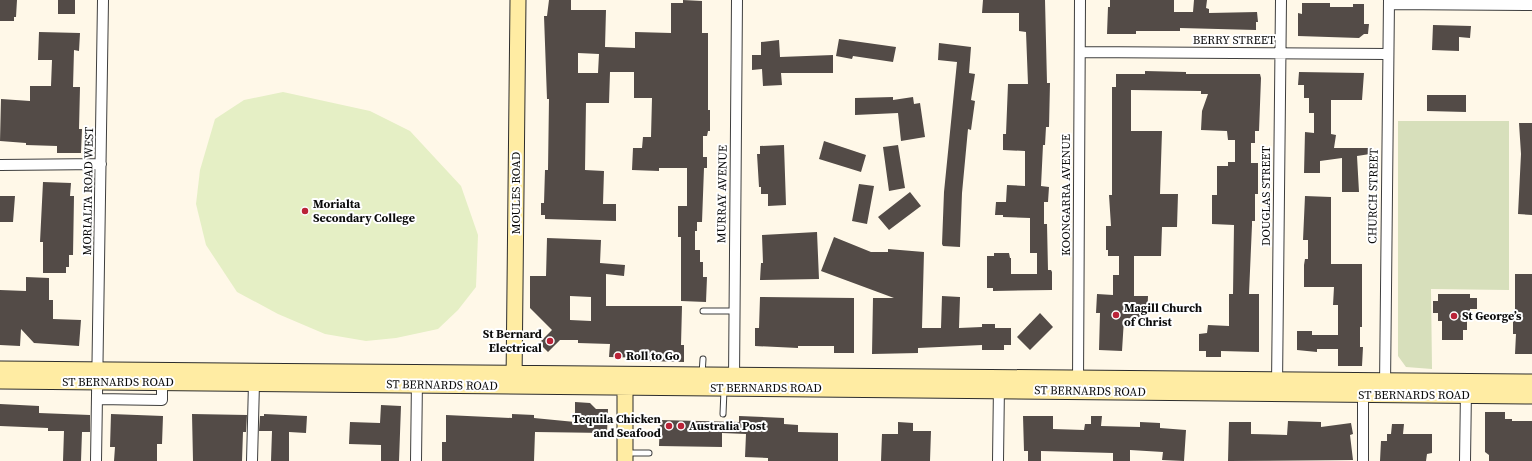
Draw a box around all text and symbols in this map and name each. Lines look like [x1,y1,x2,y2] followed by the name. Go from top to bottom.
[1193,32,1276,48] street label: BERRY STREET
[79,126,97,255] street label: MORIALTA ROAD WEST
[1058,134,1074,256] street label: KOONGARRA AVENUE
[713,145,731,243] street label: MURRAY AVENUE
[1258,145,1274,246] street label: DOUGLAS STREET
[1364,147,1382,244] street label: CHURCH STREET
[508,152,524,234] street label: MOULES ROAD
[313,196,415,226] place label: Morialta Secondary College
[300,206,310,216] marker: Morialta Secondary College
[1124,300,1203,330] place label: Magill Church of Christ
[1462,308,1522,324] place label: St George’s
[1111,310,1121,320] marker: Magill Church of Christ
[1449,311,1459,321] marker: St George’s
[483,326,542,356] place label: St Bernard Electrical
[545,336,555,346] marker: St Bernard Electrical
[626,348,680,364] place label: Roll to Go
[613,351,623,361] marker: Roll to Go
[62,374,174,390] street label: ST BERNARDS ROAD
[386,376,498,394] street label: ST BERNARDS ROAD
[710,380,822,396] street label: ST BERNARDS ROAD
[1034,382,1146,400] street label: ST BERNARDS ROAD
[1358,387,1470,403] street label: ST BERNARDS ROAD
[572,411,662,441] place label: Tequila Chicken and Seafood
[689,418,766,434] place label: Australia Post
[664,421,674,431] marker: Tequila Chicken and Seafood
[676,421,686,431] marker: Australia Post

